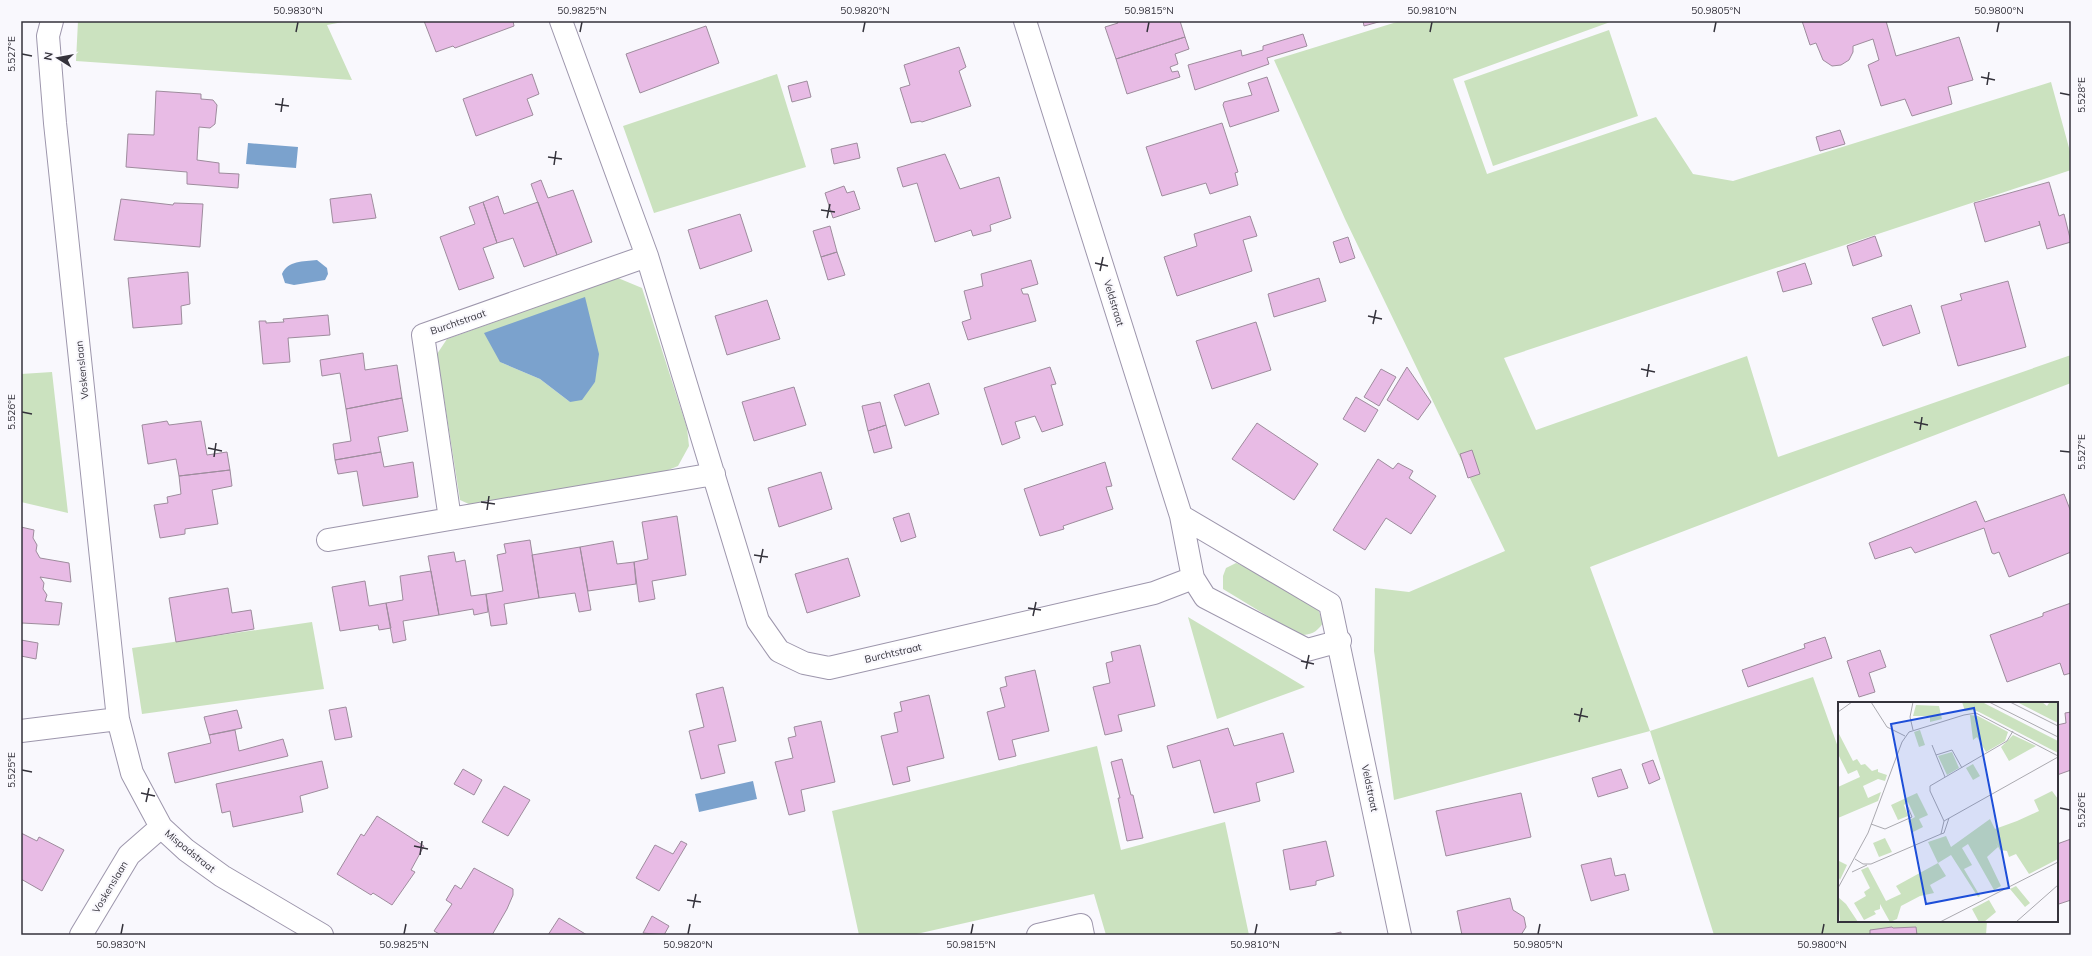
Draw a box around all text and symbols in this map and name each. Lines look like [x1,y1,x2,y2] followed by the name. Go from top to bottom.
[273,4,323,17] text: 50.9830°N
[557,4,607,17] text: 50.9825°N
[840,4,890,17] text: 50.9820°N
[1124,4,1174,17] text: 50.9815°N
[1407,4,1457,17] text: 50.9810°N
[1691,4,1741,17] text: 50.9805°N
[1974,4,2024,17] text: 50.9800°N
[5,36,18,72] text: 5.527°E
[38,38,78,78] north arrow
[41,51,56,62] text: N
[2075,77,2088,113] text: 5.528°E
[1101,278,1127,328] street label: Veldstraat
[428,306,488,338] street label: Burchtstraat
[72,340,92,400] street label: Voskenslaan
[5,394,18,430] text: 5.526°E
[2075,434,2088,470] text: 5.527°E
[863,640,923,666] street label: Burchtstraat
[1838,702,2058,922] inset map
[5,752,18,788] text: 5.525°E
[1359,763,1381,813] street label: Veldstraat
[2075,792,2088,828] text: 5.526°E
[162,827,218,876] street label: Mispadstraat
[89,858,131,915] street label: Voskenslaan
[96,938,146,951] text: 50.9830°N
[379,938,429,951] text: 50.9825°N
[663,938,713,951] text: 50.9820°N
[946,938,996,951] text: 50.9815°N
[1230,938,1280,951] text: 50.9810°N
[1513,938,1563,951] text: 50.9805°N
[1797,938,1847,951] text: 50.9800°N

